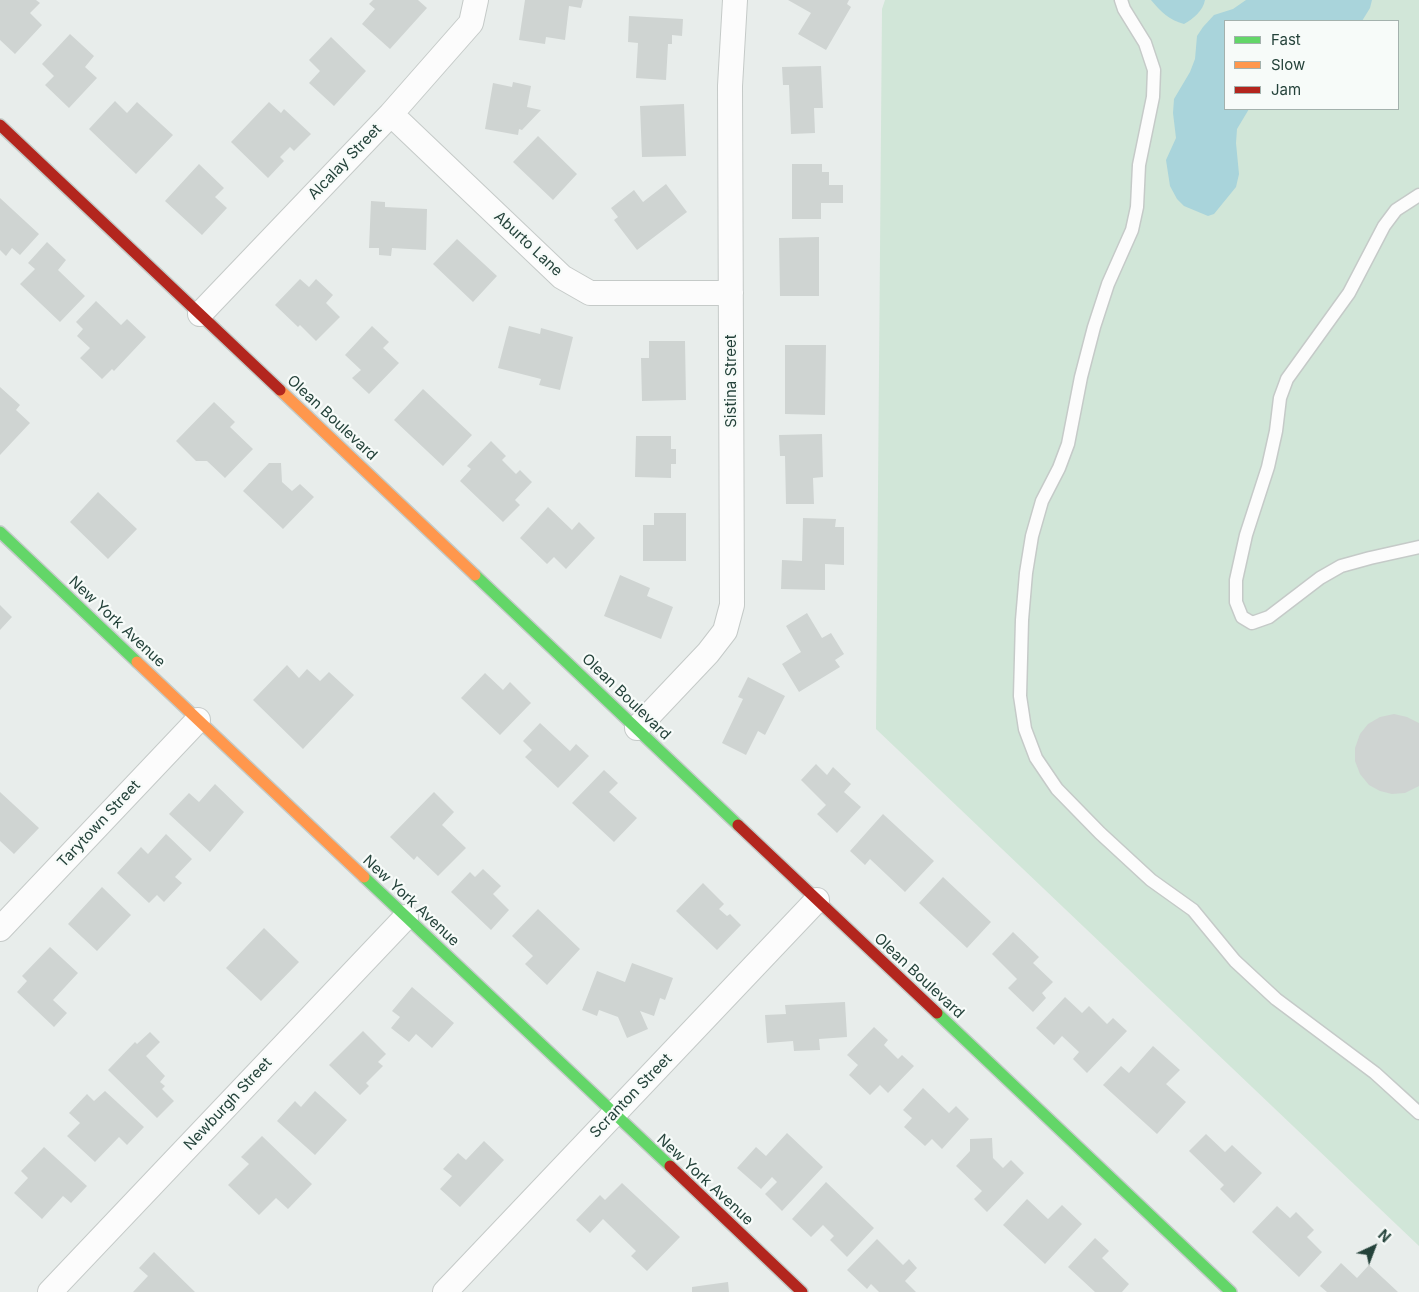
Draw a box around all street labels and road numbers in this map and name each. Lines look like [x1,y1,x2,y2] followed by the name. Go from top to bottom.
[305,121,385,203] street label: Alcalay Street
[490,208,566,280] street label: Aburto Lane
[722,334,740,428] street label: Sistina Street
[283,372,381,464] street label: Olean Boulevard
[65,573,169,671] street label: New York Avenue
[578,650,674,744] street label: Olean Boulevard
[54,777,144,871] street label: Tarytown Street
[359,852,463,950] street label: New York Avenue
[870,930,968,1022] street label: Olean Boulevard
[586,1050,676,1142] street label: Scranton Street
[180,1054,276,1154] street label: Newburgh Street
[653,1131,757,1229] street label: New York Avenue

